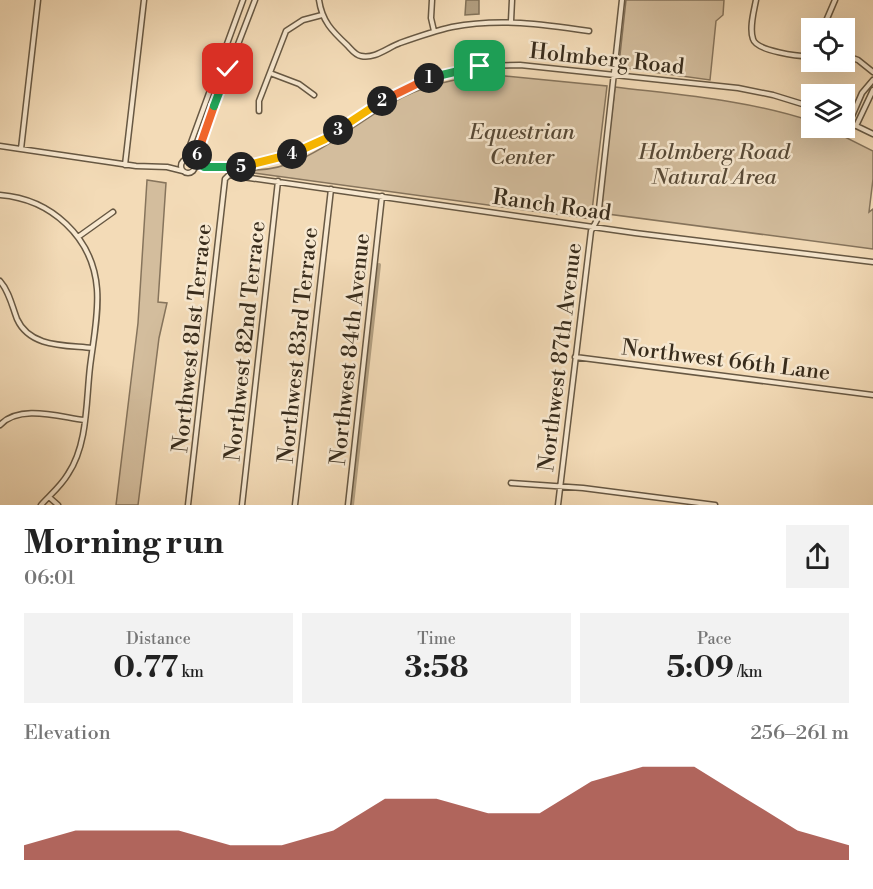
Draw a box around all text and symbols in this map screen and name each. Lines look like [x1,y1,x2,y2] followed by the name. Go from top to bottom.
[801,18,855,138] map controls
[801,18,855,72] button: locate
[528,38,686,81] street label: Holmberg Road
[454,40,505,91] pin
[202,43,253,94] pin
[463,49,496,82] icon: arrive
[211,52,244,85] icon: check
[414,63,444,93] pin: 1
[425,68,433,88] text: 1
[801,84,855,138] button: layers
[367,86,397,116] pin: 2
[377,91,387,111] text: 2
[323,115,353,145] pin: 3
[468,119,575,171] park label: Equestrian Center
[333,120,343,140] text: 3
[277,139,307,169] pin: 4
[637,139,792,191] park label: Holmberg Road Natural Area
[182,140,212,170] pin: 6
[287,144,297,164] text: 4
[192,145,202,165] text: 6
[226,152,256,182] pin: 5
[236,157,246,177] text: 5
[491,184,613,227] street label: Ranch Road
[219,220,272,463] street label: Northwest 82nd Terrace
[167,222,218,454] street label: Northwest 81st Terrace
[273,226,324,465] street label: Northwest 83rd Terrace
[325,232,376,466] street label: Northwest 84th Avenue
[533,241,588,473] street label: Northwest 87th Avenue
[620,334,832,387] street label: Northwest 66th Lane
[24,523,224,564] text: Morning run
[786,525,849,588] button: share
[24,566,75,591] text: 06:01
[126,629,191,649] text: Distance
[417,629,456,649] text: Time
[697,629,732,649] text: Pace
[113,649,178,687] text: 0.77
[405,649,469,687] text: 3:58
[666,649,734,687] text: 5:09
[178,662,204,682] text: km
[734,662,763,682] text: /km
[24,721,111,746] text: Elevation
[750,721,849,746] text: 256–261 m

